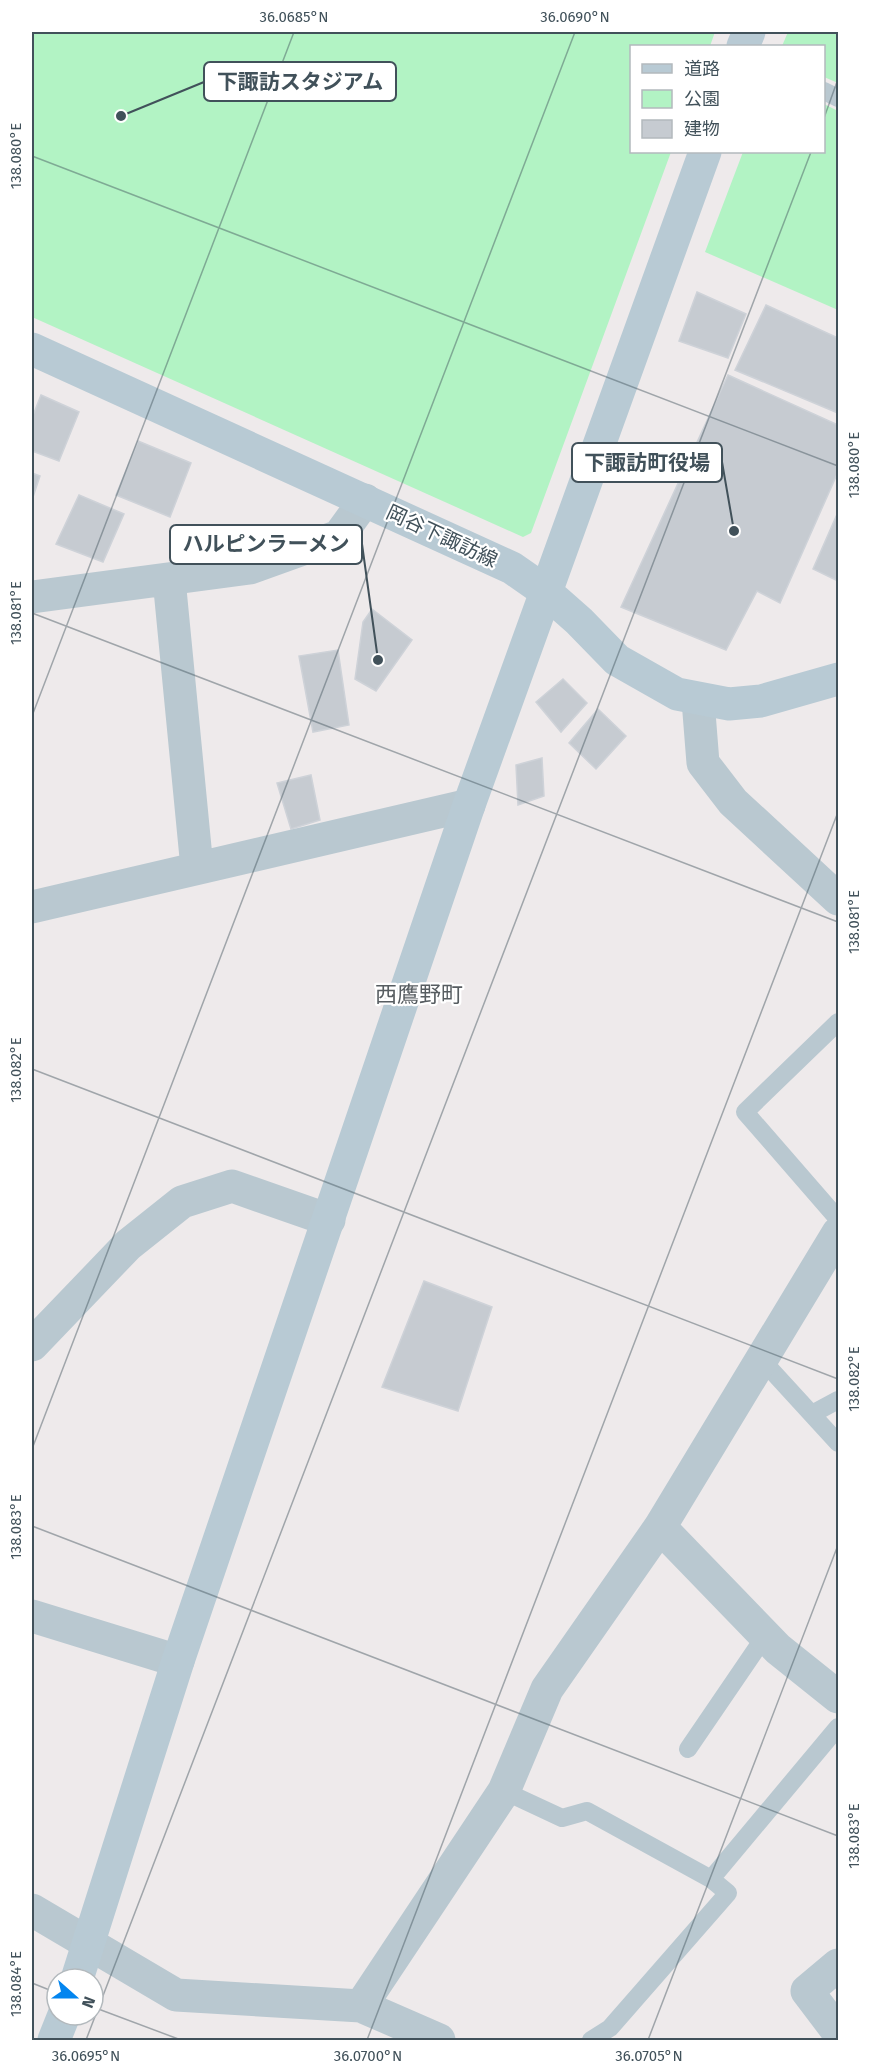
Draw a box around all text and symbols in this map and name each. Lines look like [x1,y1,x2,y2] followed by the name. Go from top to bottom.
[260,8,329,26] text: 36.0685°N
[540,8,610,26] text: 36.0690°N
[630,45,825,153] legend
[684,58,720,80] text: 道路
[204,62,396,101] callout: 下諏訪スタジアム
[217,69,383,95] text: 下諏訪スタジアム
[684,88,720,110] text: 公園
[684,118,720,140] text: 建物
[7,123,25,189] text: 138.080°E
[845,432,863,498] text: 138.080°E
[572,443,722,482] callout: 下諏訪町役場
[584,450,710,476] text: 下諏訪町役場
[383,500,501,572] street label: 岡谷下諏訪線
[170,525,362,564] callout: ハルピンラーメン
[182,531,350,557] text: ハルピンラーメン
[7,581,25,645] text: 138.081°E
[845,890,863,954] text: 138.081°E
[375,981,463,1008] district label: 西鷹野町
[7,1037,25,1103] text: 138.082°E
[845,1346,863,1412] text: 138.082°E
[7,1494,25,1560] text: 138.083°E
[845,1803,863,1869] text: 138.083°E
[7,1951,25,2017] text: 138.084°E
[45,1967,105,2027] north arrow
[78,1994,99,2011] text: N
[52,2047,120,2065] text: 36.0695°N
[334,2047,402,2065] text: 36.0700°N
[615,2047,683,2065] text: 36.0705°N

